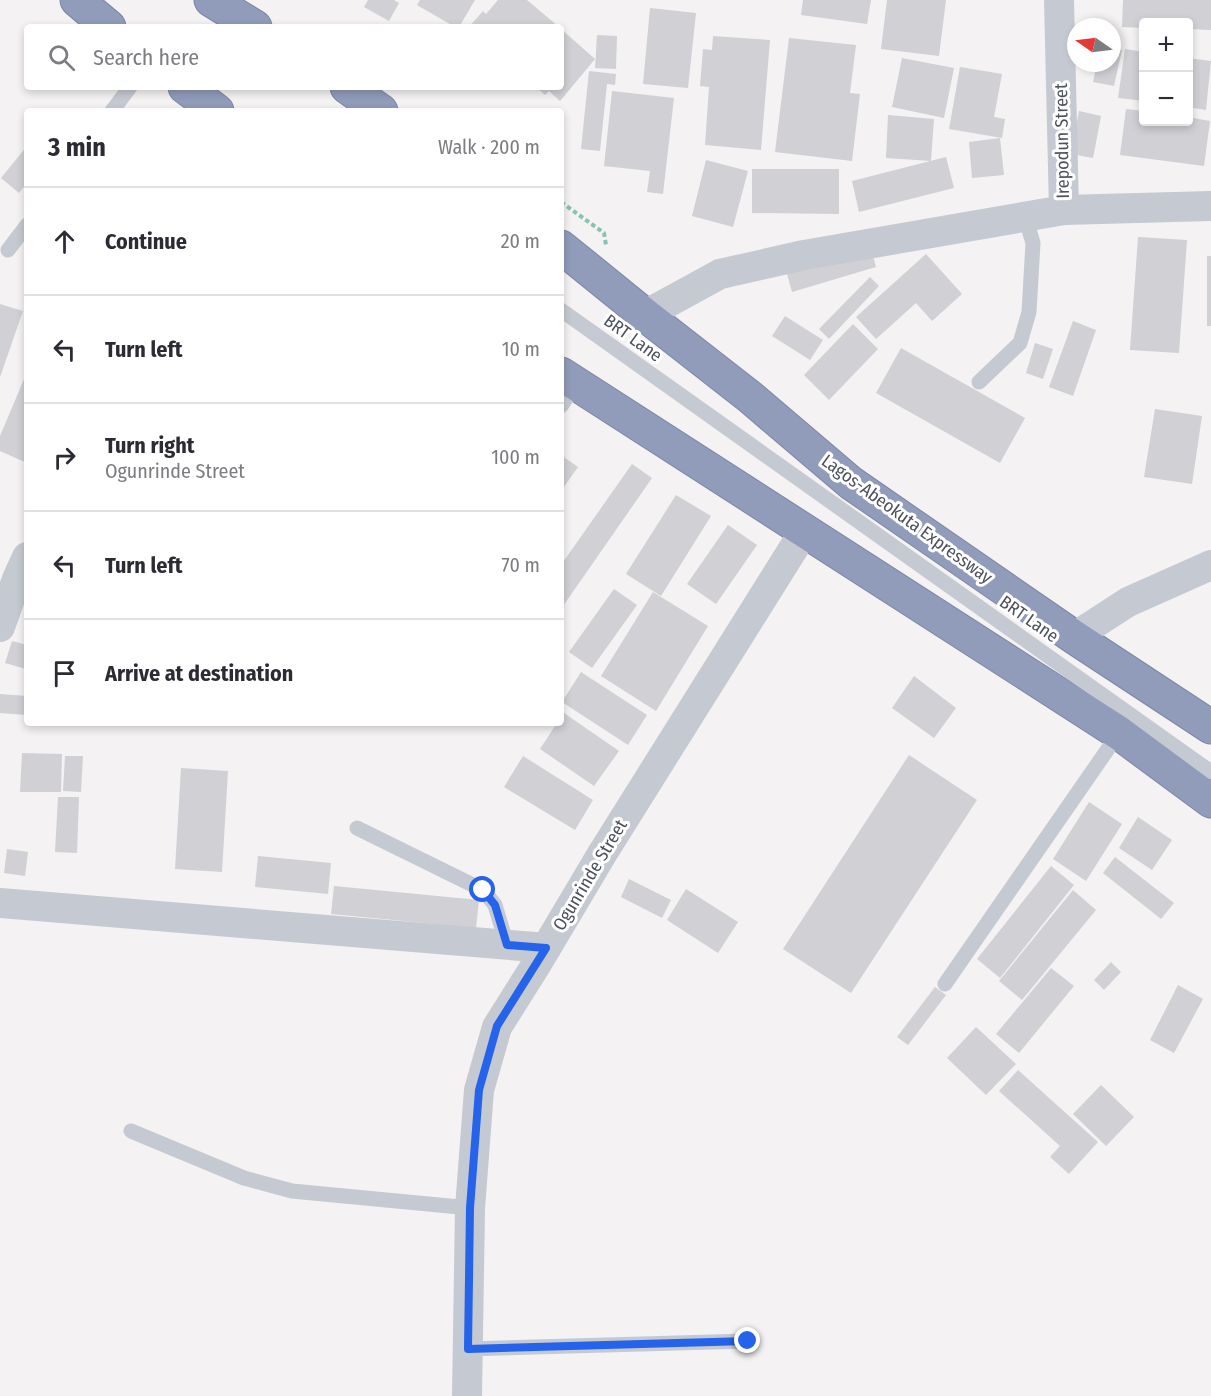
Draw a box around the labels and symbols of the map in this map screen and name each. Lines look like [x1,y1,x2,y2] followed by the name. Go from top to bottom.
[1067,18,1121,72] north arrow
[1050,83,1074,199] street label: Irepodun Street
[599,309,667,367] street label: BRT Lane
[817,450,997,588] street label: Lagos-Abeokuta Expressway
[995,591,1063,647] street label: BRT Lane
[548,815,632,935] street label: Ogunrinde Street
[469,876,495,902] route start
[734,1327,760,1353] route end

